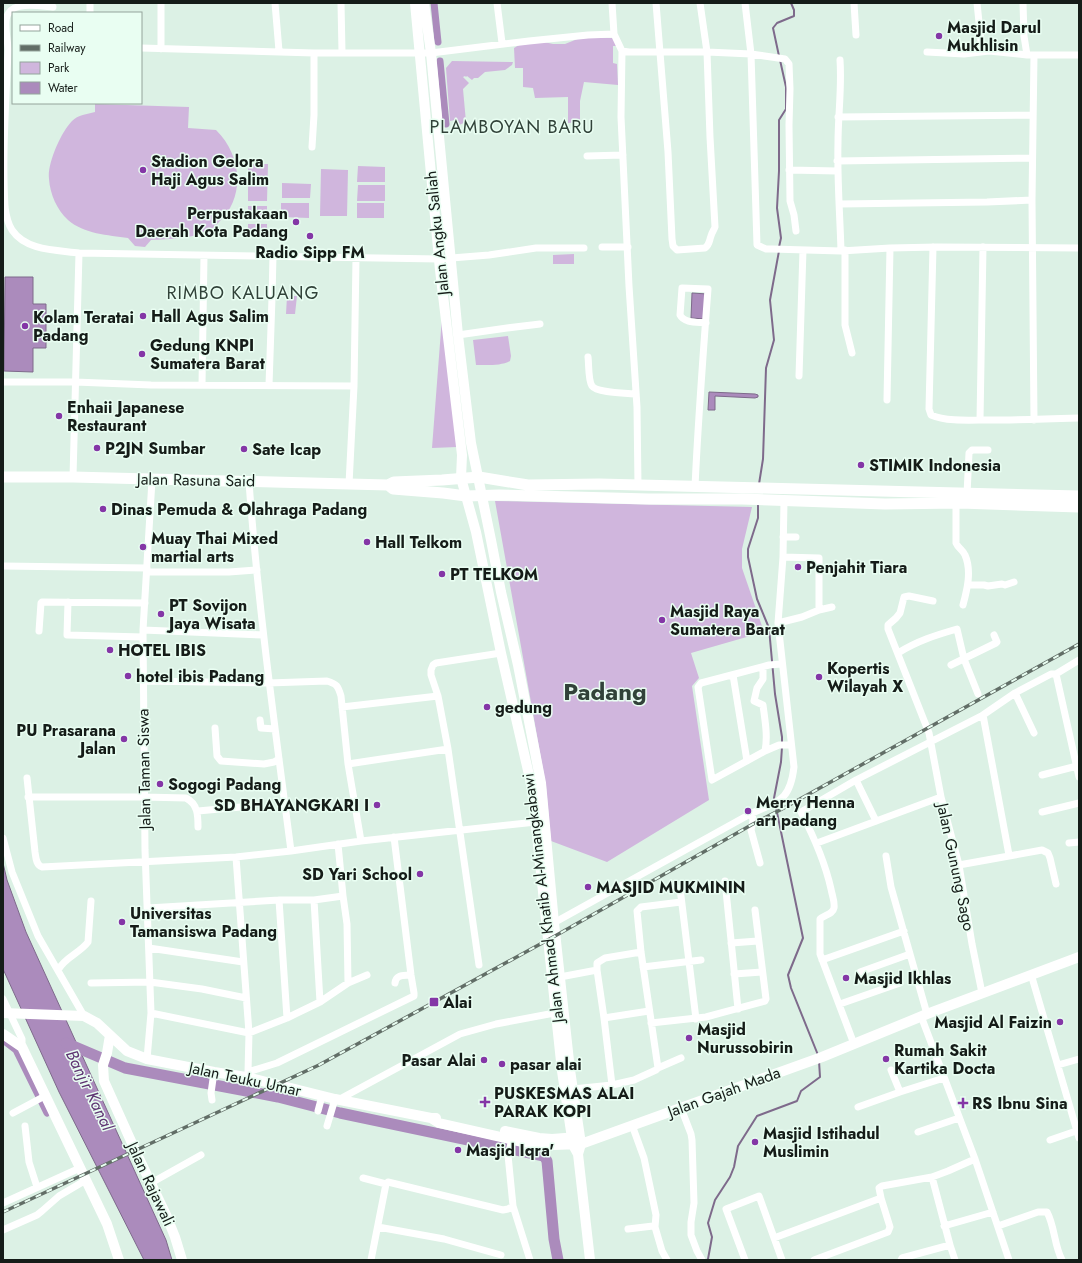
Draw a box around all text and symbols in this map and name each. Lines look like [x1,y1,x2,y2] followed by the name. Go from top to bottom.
[12,12,142,104] legend
[947,16,1041,57] place label: Masjid Darul Mukhlisin
[48,19,74,37] text: Road
[934,31,944,41] marker: Masjid Darul Mukhlisin
[48,39,86,57] text: Railway
[48,59,70,77] text: Park
[48,79,79,97] text: Water
[429,114,595,140] district label: PLAMBOYAN BARU
[151,150,269,191] place label: Stadion Gelora Haji Agus Salim
[138,165,148,175] marker: Stadion Gelora Haji Agus Salim
[419,170,455,298] street label: Jalan Angku Saliah
[135,202,288,243] place label: Perpustakaan Daerah Kota Padang
[291,217,301,227] marker: Perpustakaan Daerah Kota Padang
[305,231,315,241] marker: Radio Sipp FM
[255,241,365,264] place label: Radio Sipp FM
[167,280,319,306] district label: RIMBO KALUANG
[151,305,269,328] place label: Hall Agus Salim
[33,306,134,347] place label: Kolam Teratai Padang
[138,311,148,321] marker: Hall Agus Salim
[20,321,30,331] marker: Kolam Teratai Padang
[150,334,266,375] place label: Gedung KNPI Sumatera Barat
[137,349,147,359] marker: Gedung KNPI Sumatera Barat
[67,396,184,437] place label: Enhaii Japanese Restaurant
[54,411,64,421] marker: Enhaii Japanese Restaurant
[105,437,206,460] place label: P2JN Sumbar
[252,438,321,461] place label: Sate Icap
[92,443,102,453] marker: P2JN Sumbar
[239,444,249,454] marker: Sate Icap
[869,454,1001,477] place label: STIMIK Indonesia
[856,460,866,470] marker: STIMIK Indonesia
[135,467,255,493] street label: Jalan Rasuna Said
[111,498,367,521] place label: Dinas Pemuda & Olahraga Padang
[98,504,108,514] marker: Dinas Pemuda & Olahraga Padang
[151,527,278,568] place label: Muay Thai Mixed martial arts
[375,531,462,554] place label: Hall Telkom
[362,537,372,547] marker: Hall Telkom
[138,542,148,552] marker: Muay Thai Mixed martial arts
[806,556,907,579] place label: Penjahit Tiara
[793,562,803,572] marker: Penjahit Tiara
[450,563,538,586] place label: PT TELKOM
[437,569,447,579] marker: PT TELKOM
[166,594,256,635] place label: PT Sovijon Jaya Wisata
[670,600,786,641] place label: Masjid Raya Sumatera Barat
[156,609,166,619] marker: PT Sovijon Jaya Wisata
[657,615,667,625] marker: Masjid Raya Sumatera Barat
[118,639,206,662] place label: HOTEL IBIS
[105,645,115,655] marker: HOTEL IBIS
[827,657,903,698] place label: Kopertis Wilayah X
[136,665,264,688] place label: hotel ibis Padang
[123,671,133,681] marker: hotel ibis Padang
[814,672,824,682] marker: Kopertis Wilayah X
[563,674,647,709] district label: Padang
[495,696,552,719] place label: gedung
[482,702,492,712] marker: gedung
[131,708,157,832] street label: Jalan Taman Siswa
[16,719,116,760] place label: PU Prasarana Jalan
[119,734,129,744] marker: PU Prasarana Jalan
[516,772,570,1026] street label: Jalan Ahmad Khatib Al-Minangkabawi
[168,773,281,796] place label: Sogogi Padang
[155,779,165,789] marker: Sogogi Padang
[756,791,855,832] place label: Merry Henna art padang
[214,794,369,817] place label: SD BHAYANGKARI I
[931,799,981,933] street label: Jalan Gunung Sago
[372,800,382,810] marker: SD BHAYANGKARI I
[743,806,753,816] marker: Merry Henna art padang
[302,863,412,886] place label: SD Yari School
[415,869,425,879] marker: SD Yari School
[596,876,746,899] place label: MASJID MUKMININ
[583,882,593,892] marker: MASJID MUKMININ
[130,902,277,943] place label: Universitas Tamansiswa Padang
[117,917,127,927] marker: Universitas Tamansiswa Padang
[854,967,951,990] place label: Masjid Ikhlas
[841,973,851,983] marker: Masjid Ikhlas
[442,991,472,1014] place label: Alai
[428,996,440,1008] marker: Alai
[934,1011,1052,1034] place label: Masjid Al Faizin
[1055,1017,1065,1027] marker: Masjid Al Faizin
[697,1018,793,1059] place label: Masjid Nurussobirin
[684,1033,694,1043] marker: Masjid Nurussobirin
[894,1039,995,1080] place label: Rumah Sakit Kartika Docta
[60,1046,120,1135] water label: Banjir Kanal
[401,1049,476,1072] place label: Pasar Alai
[510,1053,582,1076] place label: pasar alai
[881,1054,891,1064] marker: Rumah Sakit Kartika Docta
[185,1055,304,1102] street label: Jalan Teuku Umar
[479,1055,489,1065] marker: Pasar Alai
[497,1059,507,1069] marker: pasar alai
[662,1061,784,1124] street label: Jalan Gajah Mada
[494,1082,634,1123] place label: PUSKESMAS ALAI PARAK KOPI
[972,1092,1068,1115] place label: RS Ibnu Sina
[479,1096,491,1108] marker: PUSKESMAS ALAI PARAK KOPI
[957,1097,969,1109] marker: RS Ibnu Sina
[763,1122,880,1163] place label: Masjid Istihadul Muslimin
[121,1136,181,1230] street label: Jalan Rajawali
[750,1137,760,1147] marker: Masjid Istihadul Muslimin
[466,1139,554,1162] place label: Masjid Iqra'
[453,1145,463,1155] marker: Masjid Iqra'

